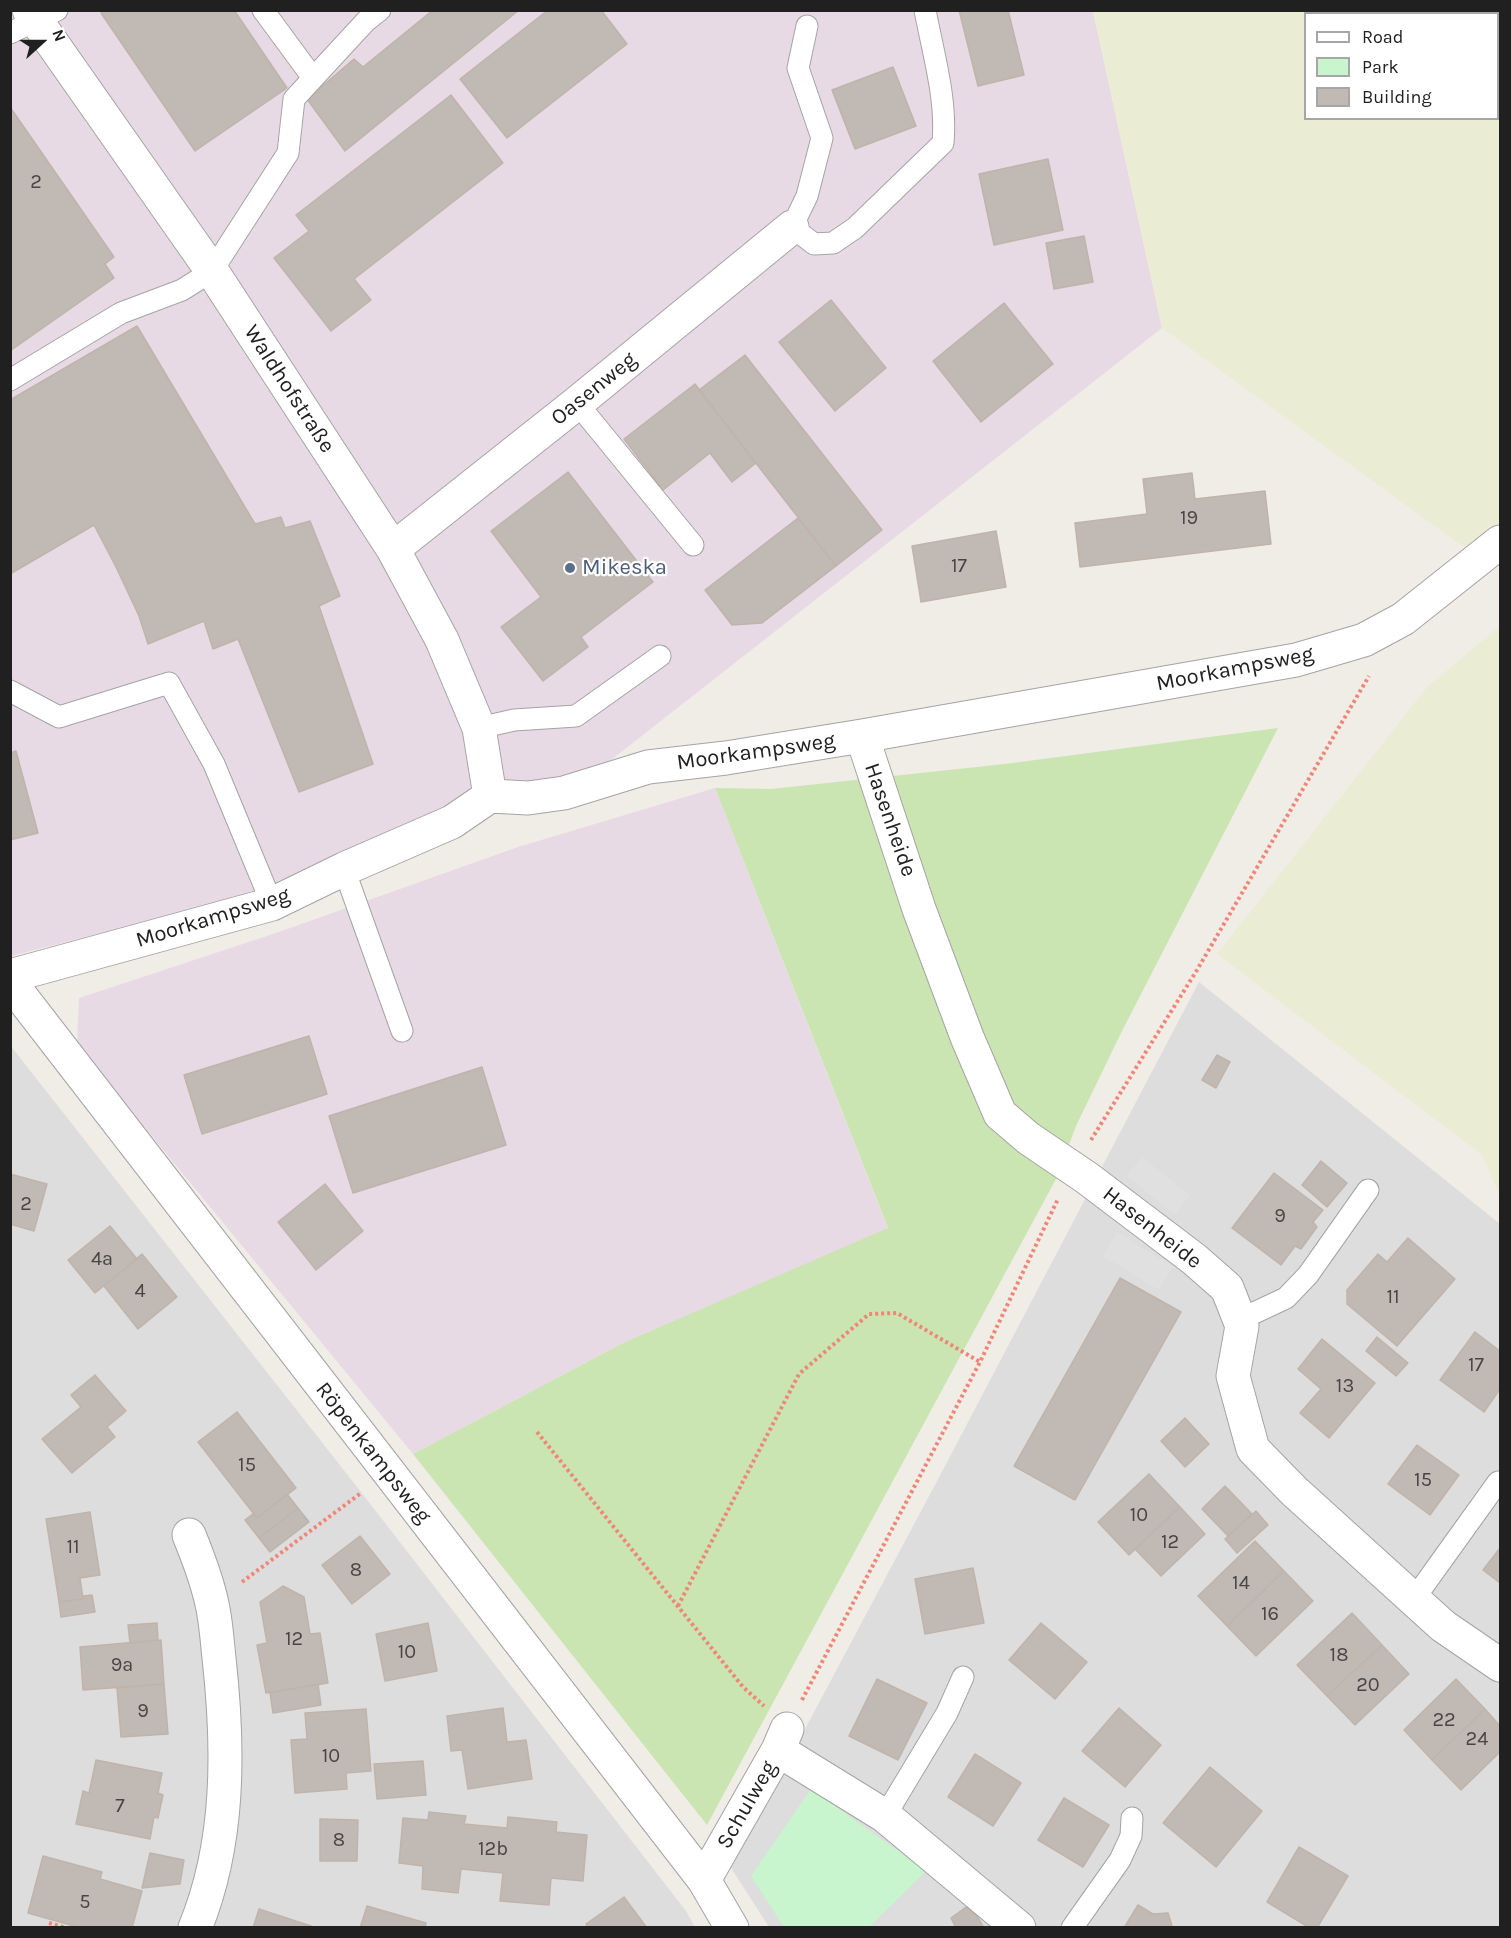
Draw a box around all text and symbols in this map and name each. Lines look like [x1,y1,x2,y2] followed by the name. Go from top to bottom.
[12,12,72,72] north arrow
[1304,12,1499,120] legend
[1362,26,1403,48] text: Road
[48,27,70,44] text: N
[1362,56,1399,78] text: Park
[1362,86,1432,108] text: Building
[30,170,42,194] house number: 2
[238,320,340,458] street label: Waldhofstraße
[546,347,642,431] street label: Oasenweg
[1180,506,1198,530] house number: 19
[951,554,967,578] house number: 17
[582,555,667,581] place label: Mikeska
[563,561,577,575] marker: Mikeska
[1154,641,1316,697] street label: Moorkampsweg
[675,728,837,776] street label: Moorkampsweg
[858,760,922,880] street label: Hasenheide
[133,882,293,954] street label: Moorkampsweg
[1097,1181,1207,1275] street label: Hasenheide
[20,1192,32,1216] house number: 2
[1274,1204,1286,1228] house number: 9
[91,1247,113,1271] house number: 4a
[134,1279,146,1303] house number: 4
[1386,1285,1400,1309] house number: 11
[1468,1353,1484,1377] house number: 17
[1336,1374,1354,1398] house number: 13
[310,1377,436,1529] street label: Röpenkampsweg
[238,1453,256,1477] house number: 15
[1414,1468,1432,1492] house number: 15
[1130,1503,1148,1527] house number: 10
[1161,1530,1179,1554] house number: 12
[66,1535,80,1559] house number: 11
[350,1558,362,1582] house number: 8
[1232,1571,1250,1595] house number: 14
[1261,1602,1279,1626] house number: 16
[285,1627,303,1651] house number: 12
[398,1640,416,1664] house number: 10
[1330,1643,1348,1667] house number: 18
[111,1653,133,1677] house number: 9a
[1356,1673,1380,1697] house number: 20
[137,1699,149,1723] house number: 9
[1432,1708,1456,1732] house number: 22
[1466,1727,1488,1751] house number: 24
[322,1744,340,1768] house number: 10
[711,1756,783,1854] street label: Schulweg
[115,1794,125,1818] house number: 7
[333,1828,345,1852] house number: 8
[478,1837,508,1861] house number: 12b
[79,1890,91,1914] house number: 5

